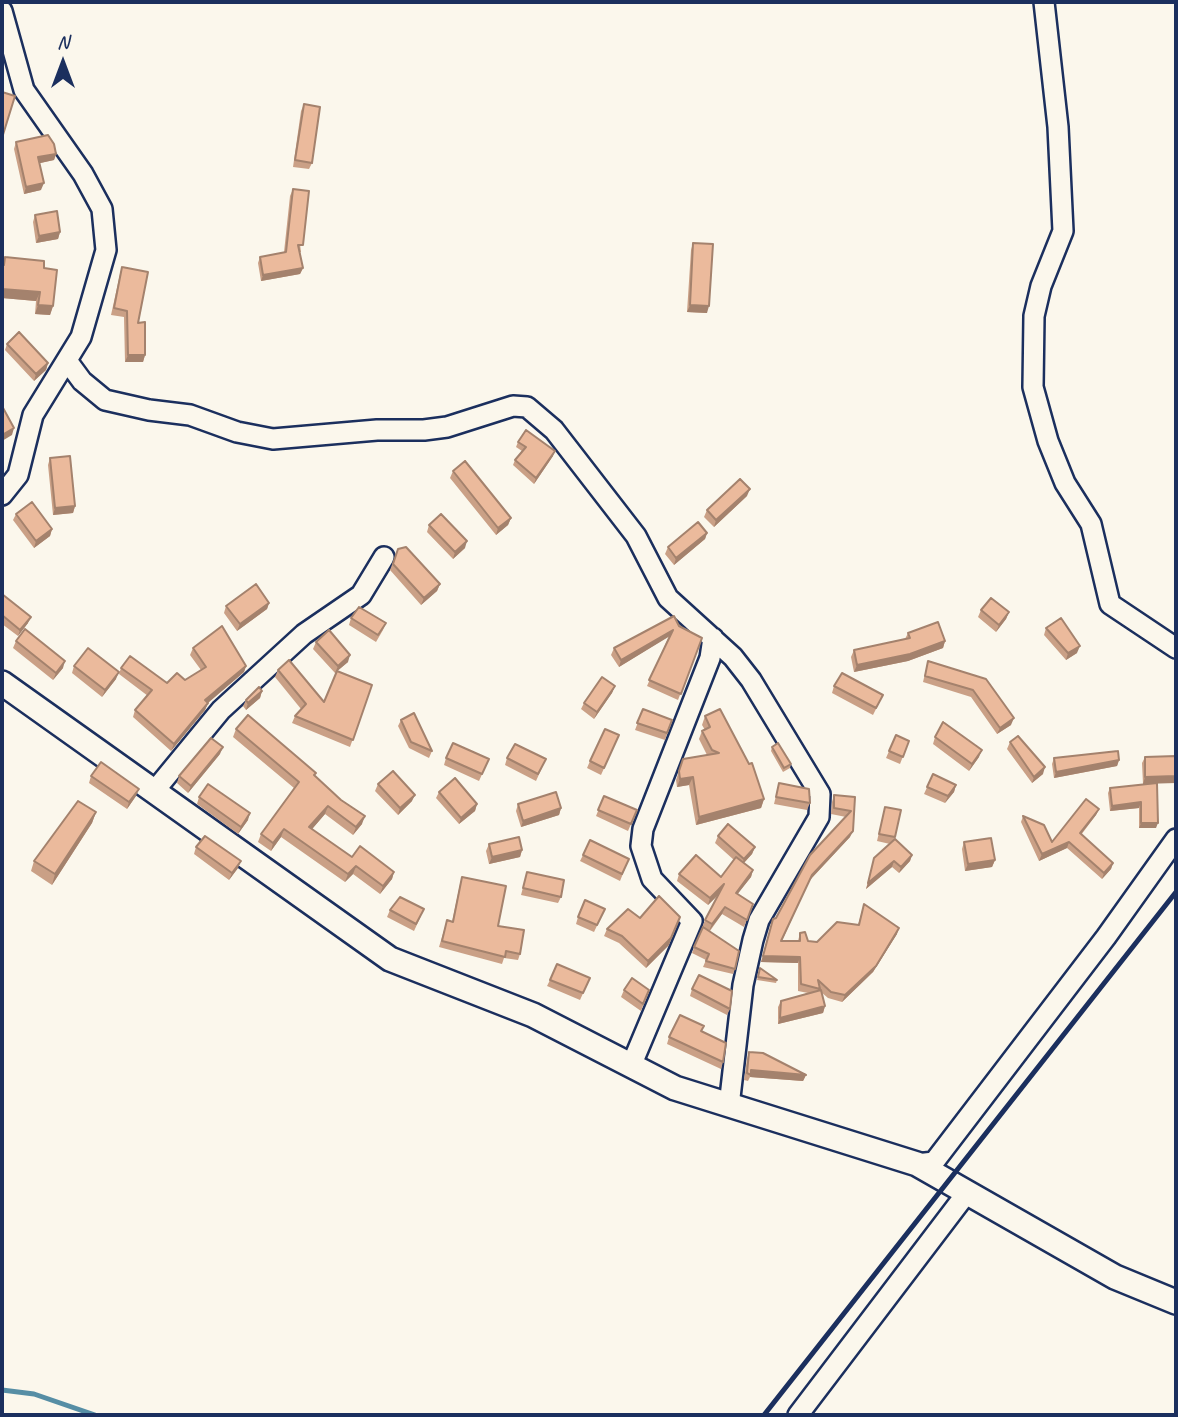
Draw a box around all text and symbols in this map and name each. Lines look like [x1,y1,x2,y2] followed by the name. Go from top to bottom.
[28,28,98,98] north arrow
[57,30,69,54] text: N

